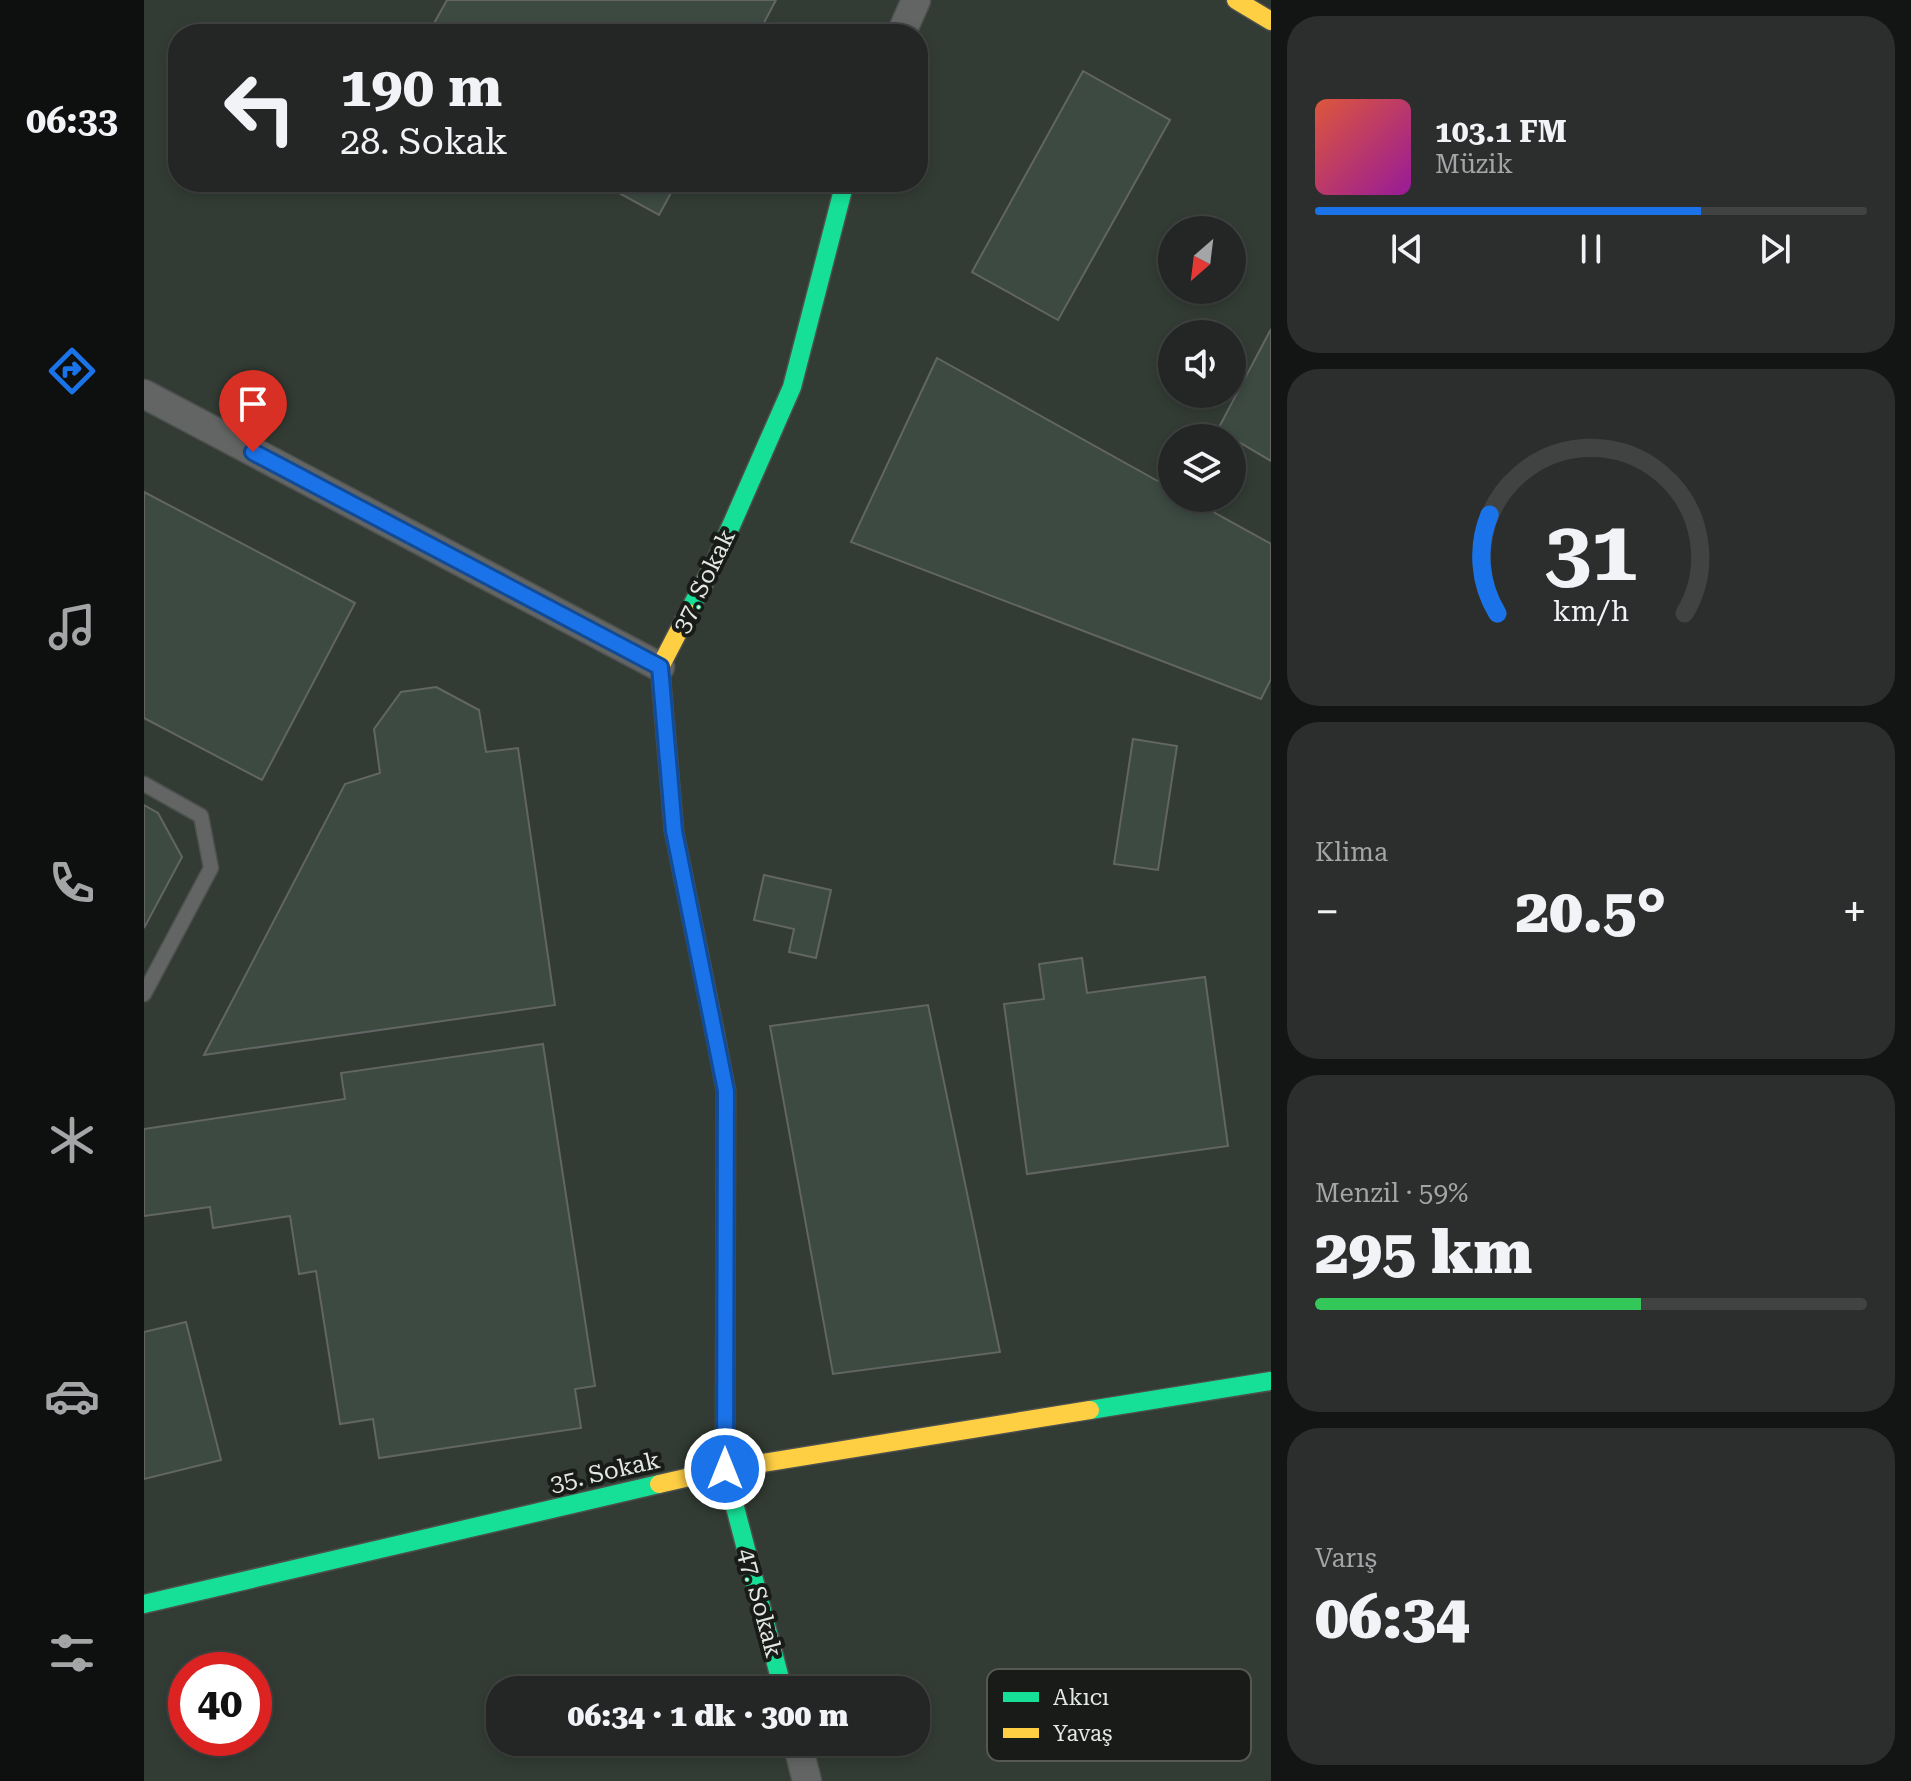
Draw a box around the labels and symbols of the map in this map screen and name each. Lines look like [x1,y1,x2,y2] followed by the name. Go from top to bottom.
[1158,216,1246,304] north arrow
[219,370,287,452] pin
[667,525,741,637] street label: 37. Sokak
[683,1427,767,1511] position arrow
[547,1446,663,1498] street label: 35. Sokak
[732,1545,788,1661] street label: 47. Sokak
[168,1652,272,1756] speed limit sign: 40
[987,1669,1251,1761] legend
[1053,1685,1109,1710] text: Akıcı
[1053,1721,1112,1746] text: Yavaş

